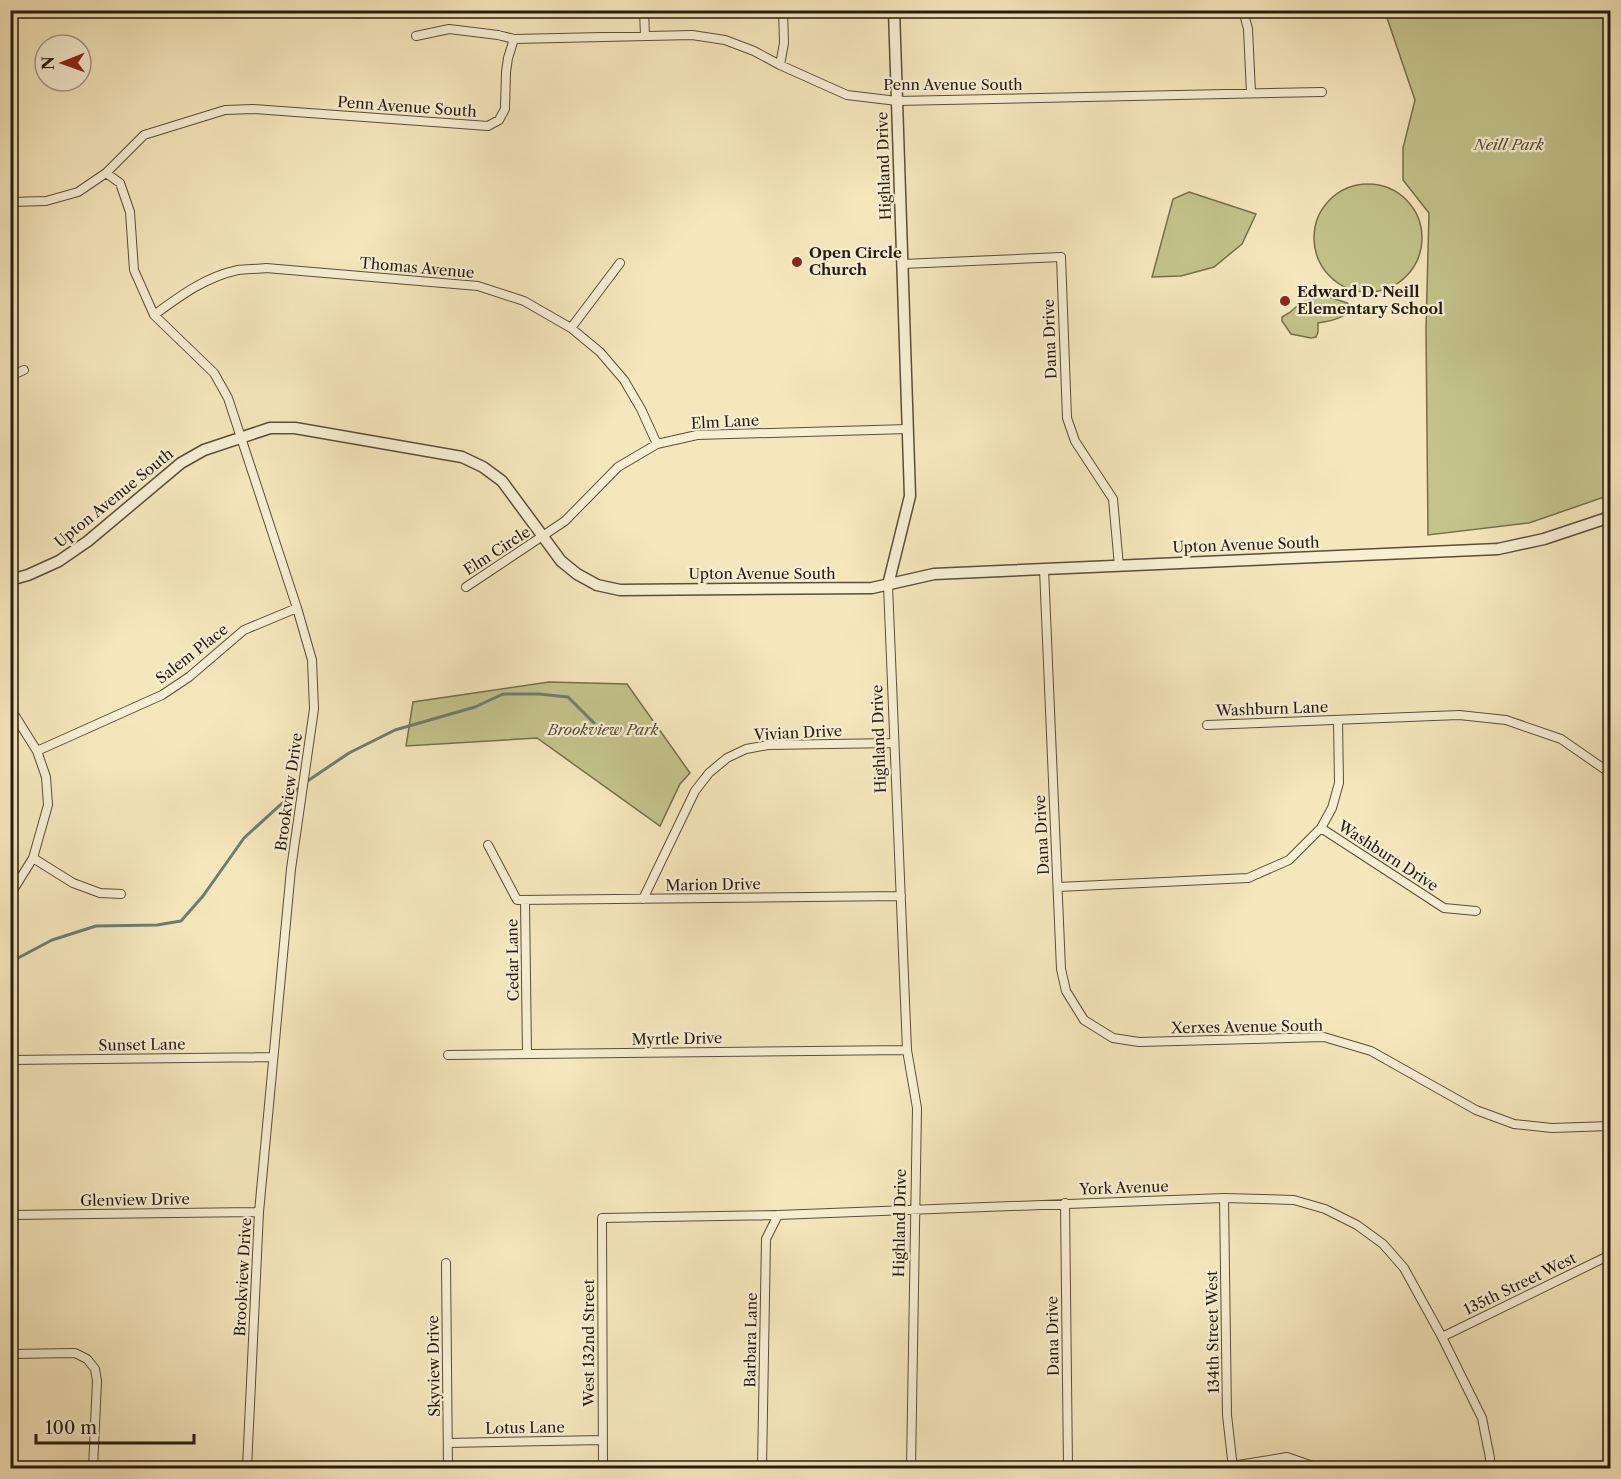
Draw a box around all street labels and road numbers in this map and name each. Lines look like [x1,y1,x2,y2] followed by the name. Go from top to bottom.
[883,75,1023,94] street label: Penn Avenue South
[337,92,478,121] street label: Penn Avenue South
[872,111,895,221] street label: Highland Drive
[359,253,475,282] street label: Thomas Avenue
[1039,299,1060,379] street label: Dana Drive
[690,410,760,433] street label: Elm Lane
[51,444,177,551] street label: Upton Avenue South
[460,522,534,579] street label: Elm Circle
[1172,532,1320,557] street label: Upton Avenue South
[688,564,836,583] street label: Upton Avenue South
[152,620,232,688] street label: Salem Place
[867,684,890,794] street label: Highland Drive
[1214,697,1329,720] street label: Washburn Lane
[752,721,843,744] street label: Vivian Drive
[271,732,306,852] street label: Brookview Drive
[1030,794,1053,876] street label: Dana Drive
[1334,816,1442,895] street label: Washburn Drive
[665,874,761,895] street label: Marion Drive
[502,919,523,1001] street label: Cedar Lane
[1170,1016,1324,1037] street label: Xerxes Avenue South
[632,1028,722,1049] street label: Myrtle Drive
[98,1034,186,1055] street label: Sunset Lane
[889,1169,910,1277] street label: Highland Drive
[1078,1176,1169,1199] street label: York Avenue
[80,1189,190,1210] street label: Glenview Drive
[230,1217,255,1337] street label: Brookview Drive
[1461,1248,1580,1319] street label: 135th Street West
[1202,1270,1223,1394] street label: 134th Street West
[579,1279,598,1408] street label: West 132nd Street
[740,1292,761,1388] street label: Barbara Lane
[1042,1296,1063,1376] street label: Dana Drive
[423,1315,444,1417] street label: Skyview Drive
[485,1417,565,1438] street label: Lotus Lane

